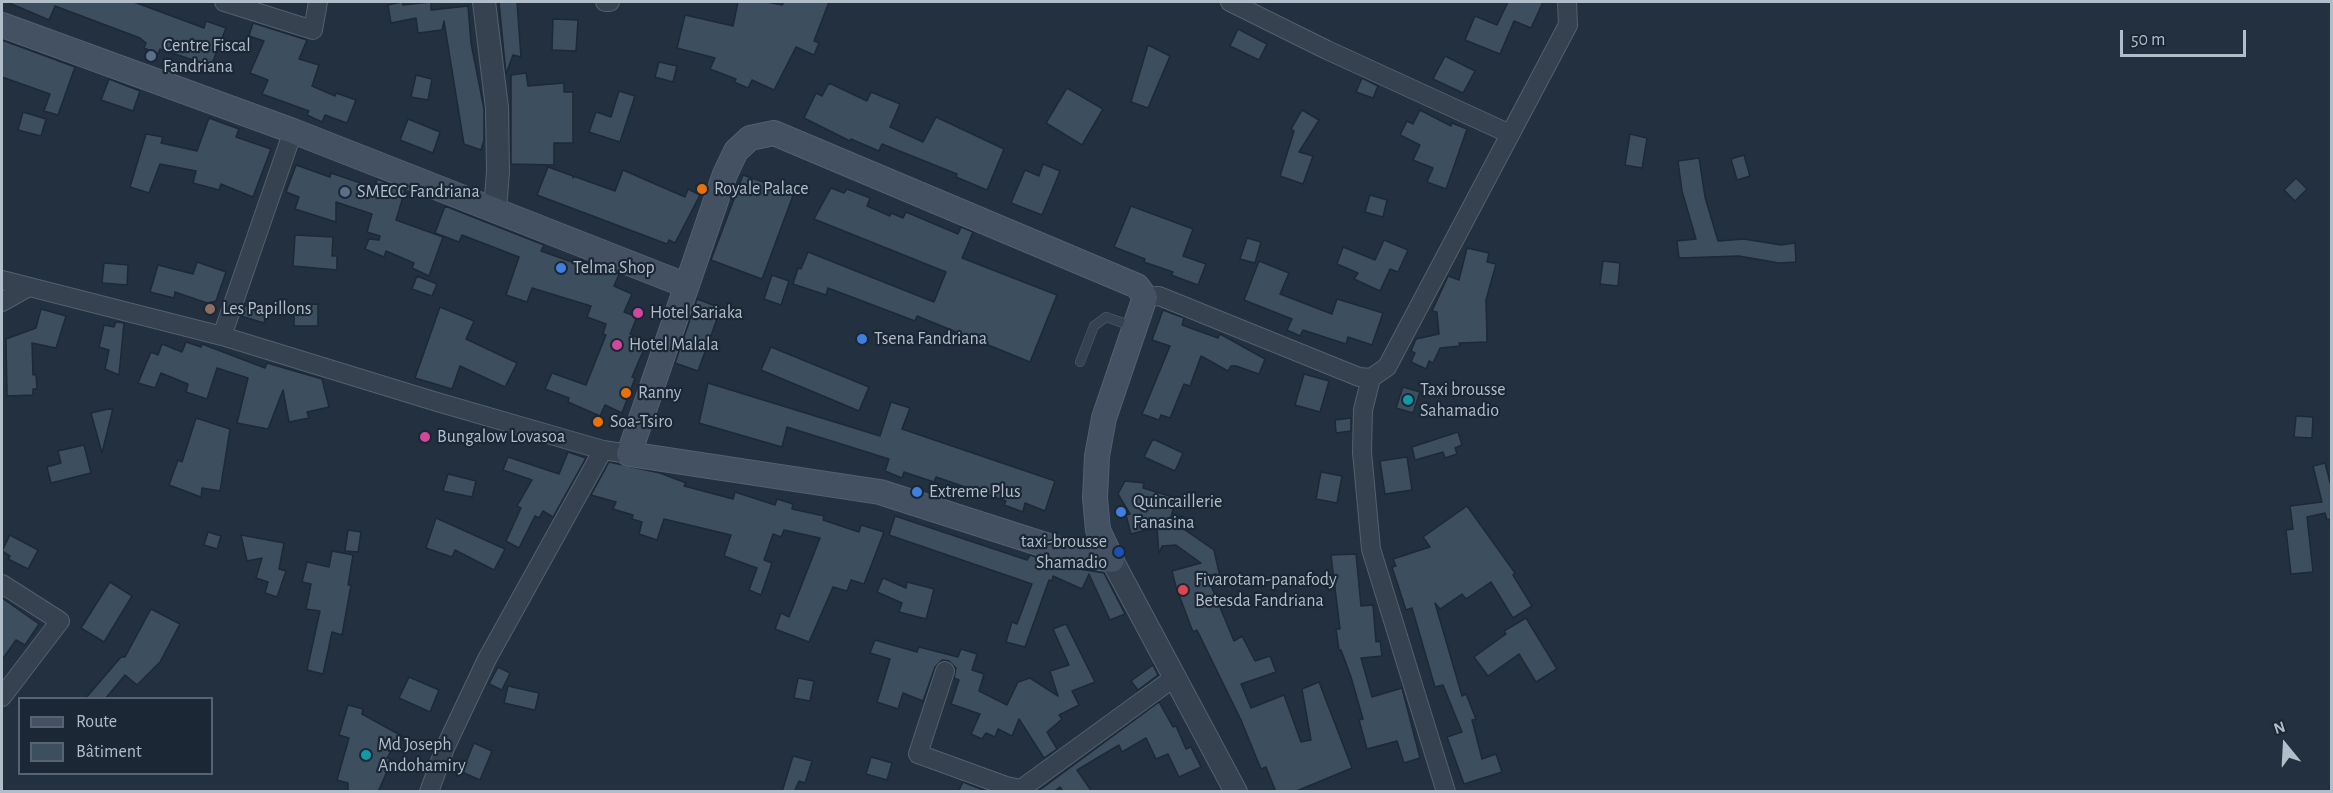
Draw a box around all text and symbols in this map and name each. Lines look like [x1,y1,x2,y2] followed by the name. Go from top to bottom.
[2123,18,2249,56] scale bar
[2131,31,2165,49] text: 50 m
[163,35,251,78] place label: Centre Fiscal Fandriana
[144,49,158,63] marker: Centre Fiscal Fandriana
[714,178,809,200] place label: Royale Palace
[357,181,480,203] place label: SMECC Fandriana
[695,182,709,196] marker: Royale Palace
[338,185,352,199] marker: SMECC Fandriana
[573,257,655,279] place label: Telma Shop
[554,261,568,275] marker: Telma Shop
[222,298,311,320] place label: Les Papillons
[203,302,217,316] marker: Les Papillons
[650,302,743,324] place label: Hotel Sariaka
[631,306,645,320] marker: Hotel Sariaka
[874,328,987,350] place label: Tsena Fandriana
[855,332,869,346] marker: Tsena Fandriana
[629,334,719,356] place label: Hotel Malala
[610,338,624,352] marker: Hotel Malala
[1420,379,1506,422] place label: Taxi brousse Sahamadio
[638,382,682,404] place label: Ranny
[619,386,633,400] marker: Ranny
[1401,393,1415,407] marker: Taxi brousse Sahamadio
[610,411,673,433] place label: Soa-Tsiro
[591,415,605,429] marker: Soa-Tsiro
[437,426,565,448] place label: Bungalow Lovasoa
[418,430,432,444] marker: Bungalow Lovasoa
[929,481,1021,503] place label: Extreme Plus
[910,485,924,499] marker: Extreme Plus
[1133,491,1222,534] place label: Quincaillerie Fanasina
[1114,505,1128,519] marker: Quincaillerie Fanasina
[1021,531,1107,574] place label: taxi-brousse Shamadio
[1112,545,1126,559] marker: taxi-brousse Shamadio
[1195,569,1337,612] place label: Fivarotam-panafody Betesda Fandriana
[1176,583,1190,597] marker: Fivarotam-panafody Betesda Fandriana
[18,697,213,775] legend
[76,713,117,731] text: Route
[2255,715,2315,775] north arrow
[2272,719,2287,737] text: N
[378,734,466,777] place label: Md Joseph Andohamiry
[76,743,142,761] text: Bâtiment
[359,748,373,762] marker: Md Joseph Andohamiry

